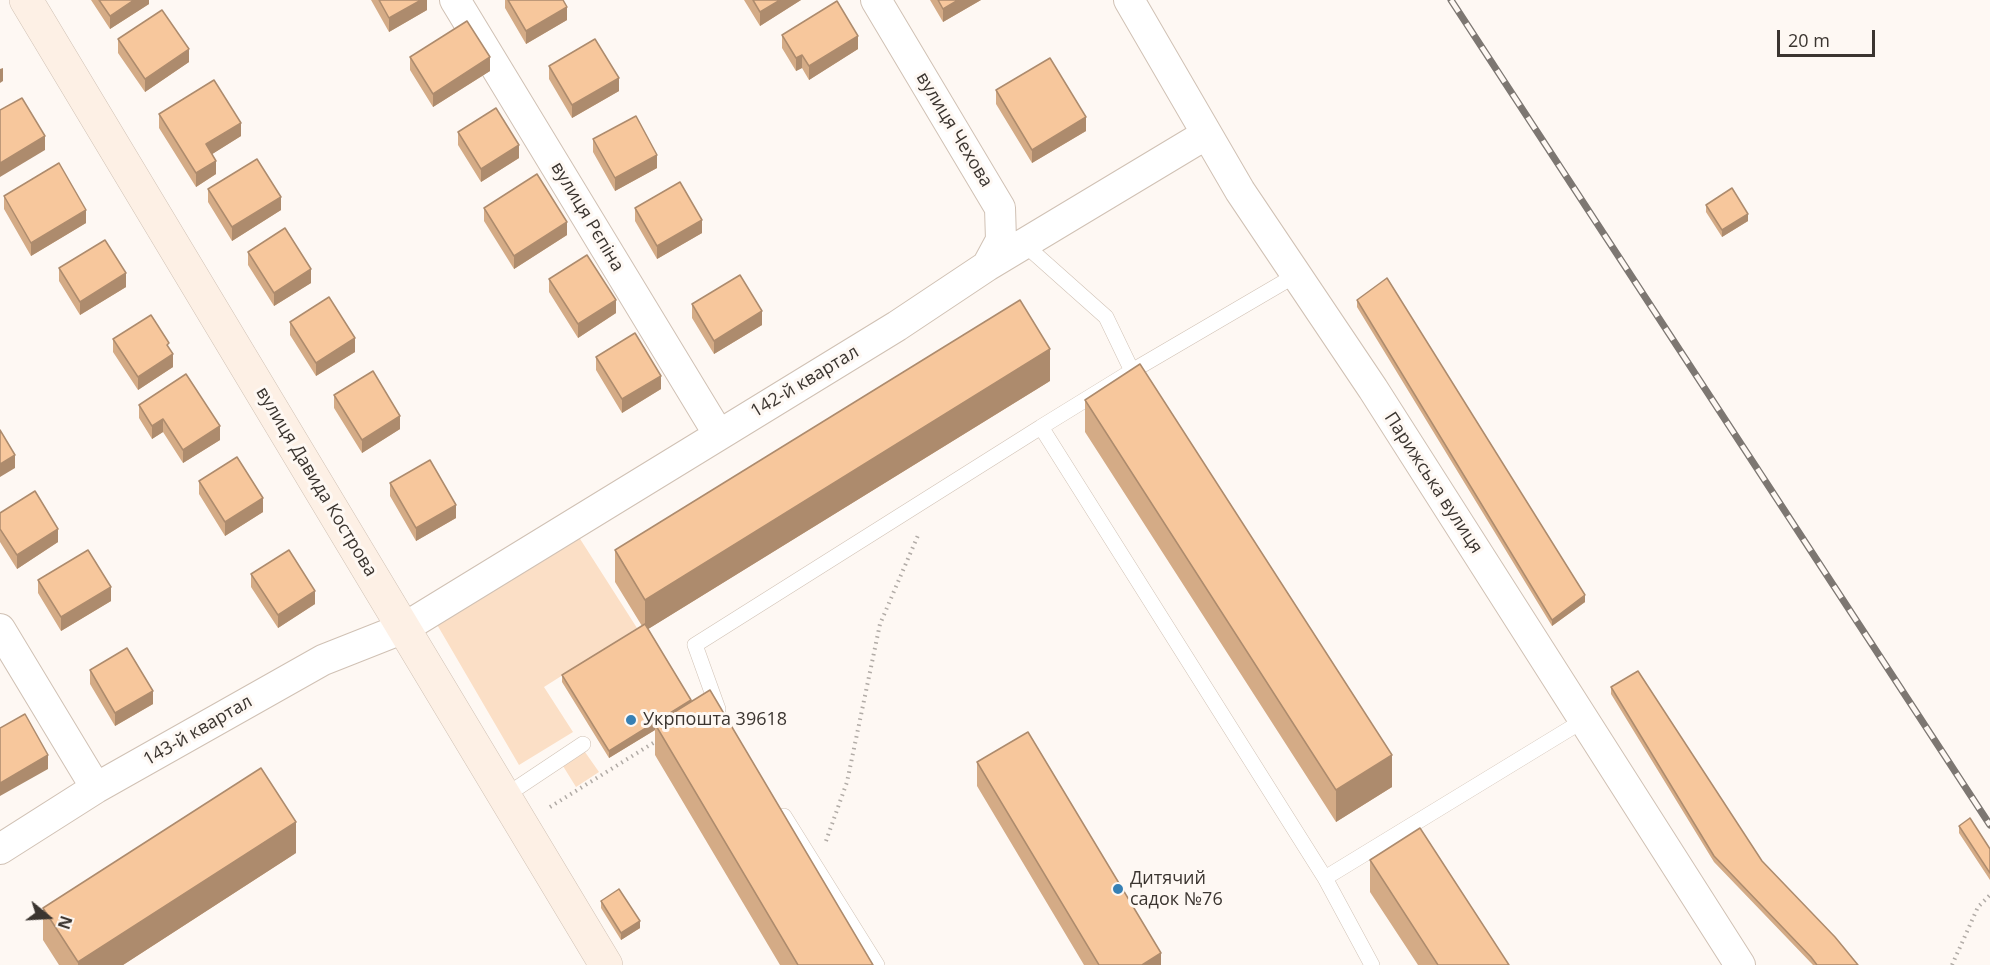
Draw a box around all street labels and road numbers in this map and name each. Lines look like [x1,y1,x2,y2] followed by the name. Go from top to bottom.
[911,69,997,191] street label: вулиця Чехова
[546,158,628,276] street label: вулиця Рєпіна
[747,341,863,423] street label: 142-й квартал
[251,383,381,581] street label: вулиця Давида Кострова
[1379,408,1487,558] street label: Парижська вулиця
[140,691,256,771] street label: 143-й квартал

